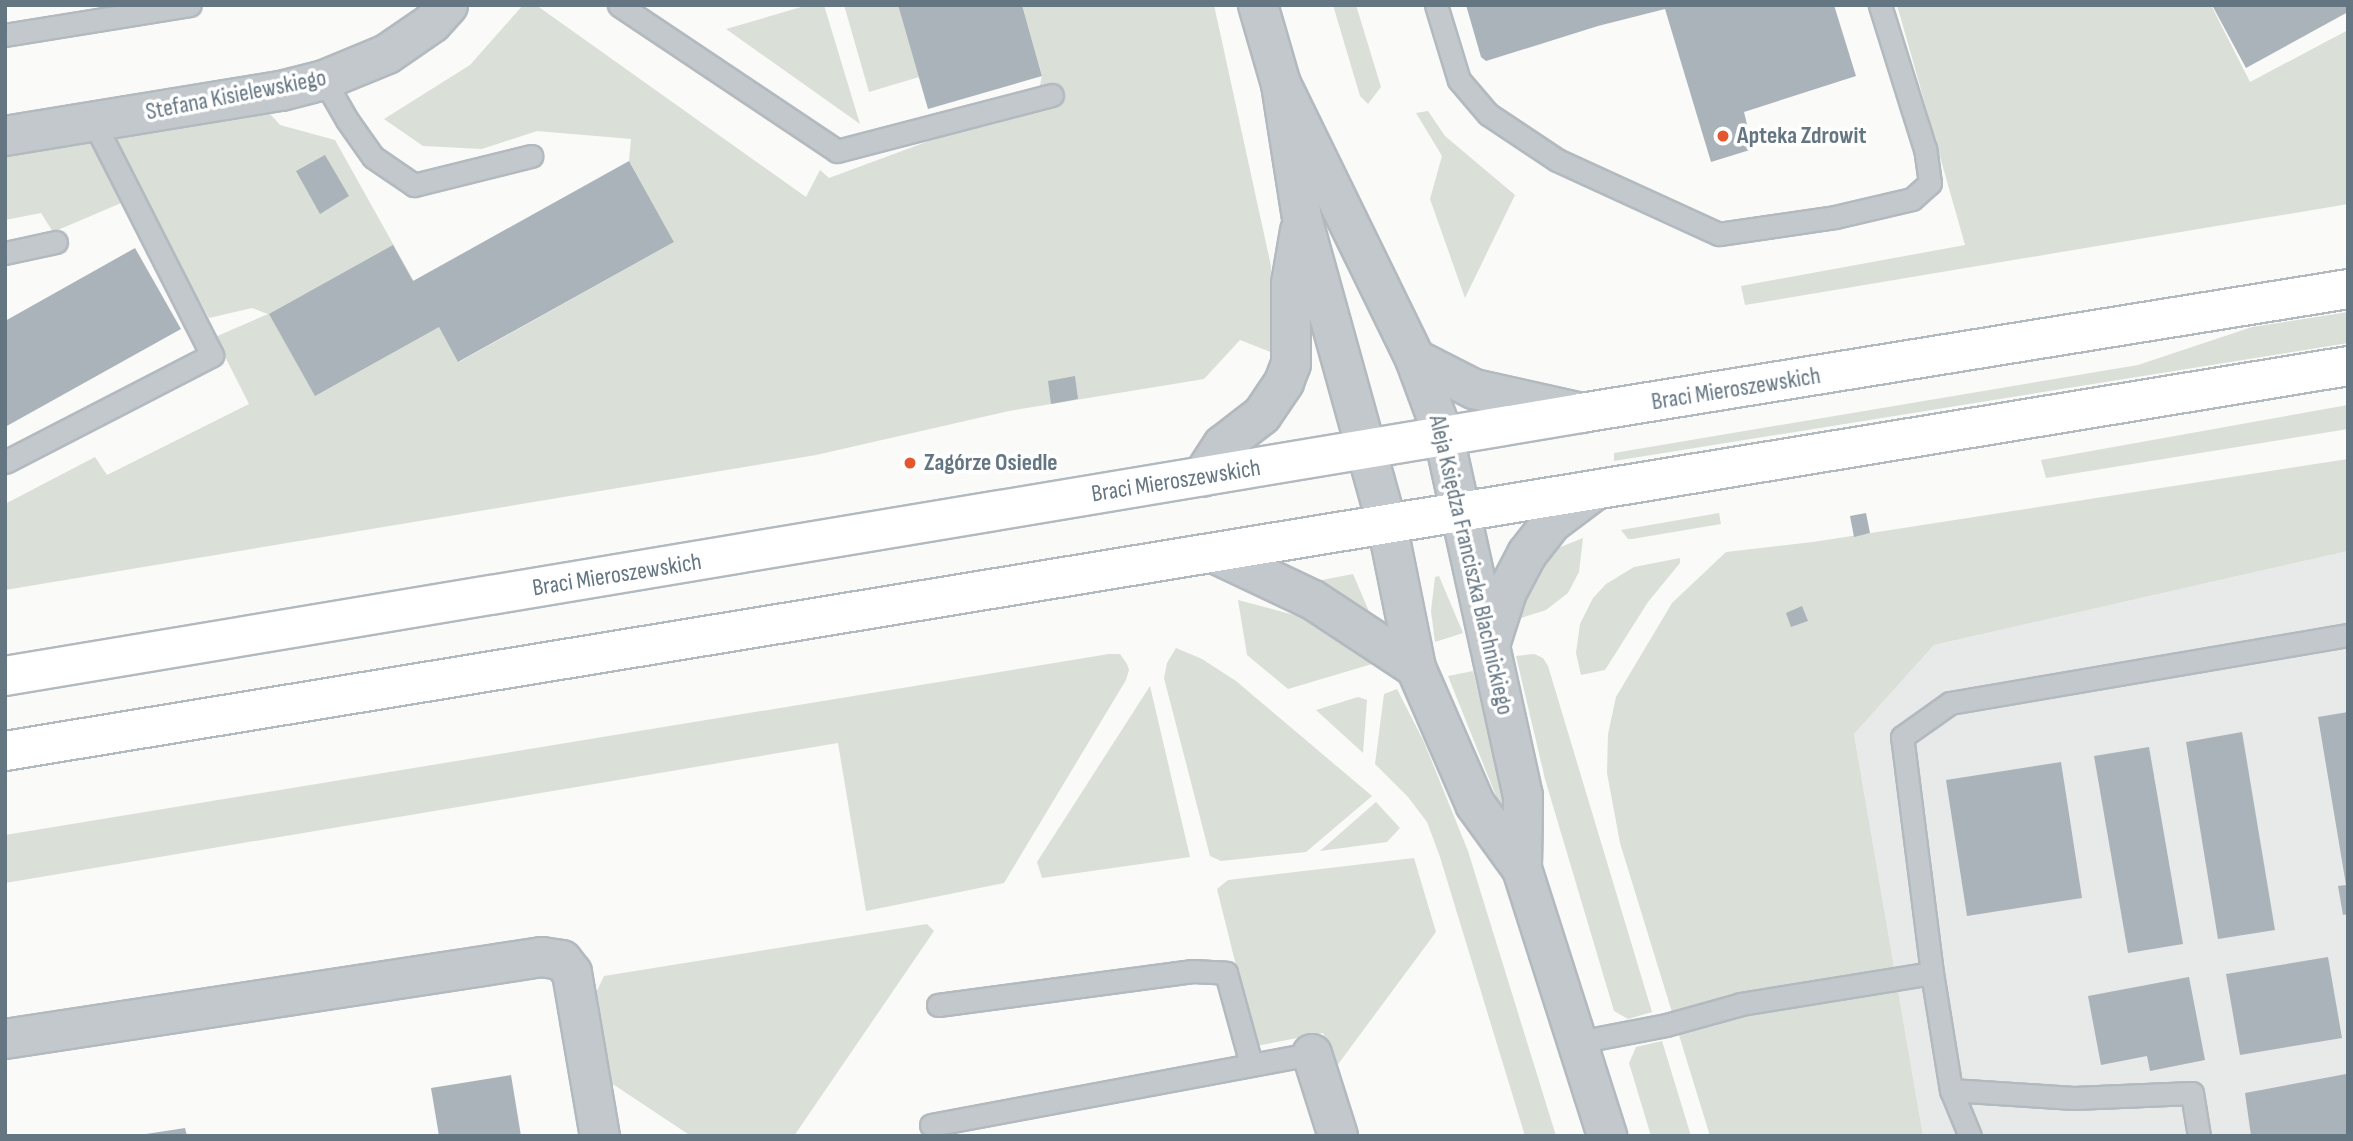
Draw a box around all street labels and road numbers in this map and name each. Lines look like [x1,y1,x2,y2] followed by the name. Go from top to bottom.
[143,63,329,127] street label: Stefana Kisielewskiego
[1649,361,1823,417] street label: Braci Mieroszewskich
[1422,412,1520,718] street label: Aleja Księdza Franciszka Blachnickiego
[1089,453,1263,509] street label: Braci Mieroszewskich
[530,547,704,603] street label: Braci Mieroszewskich

